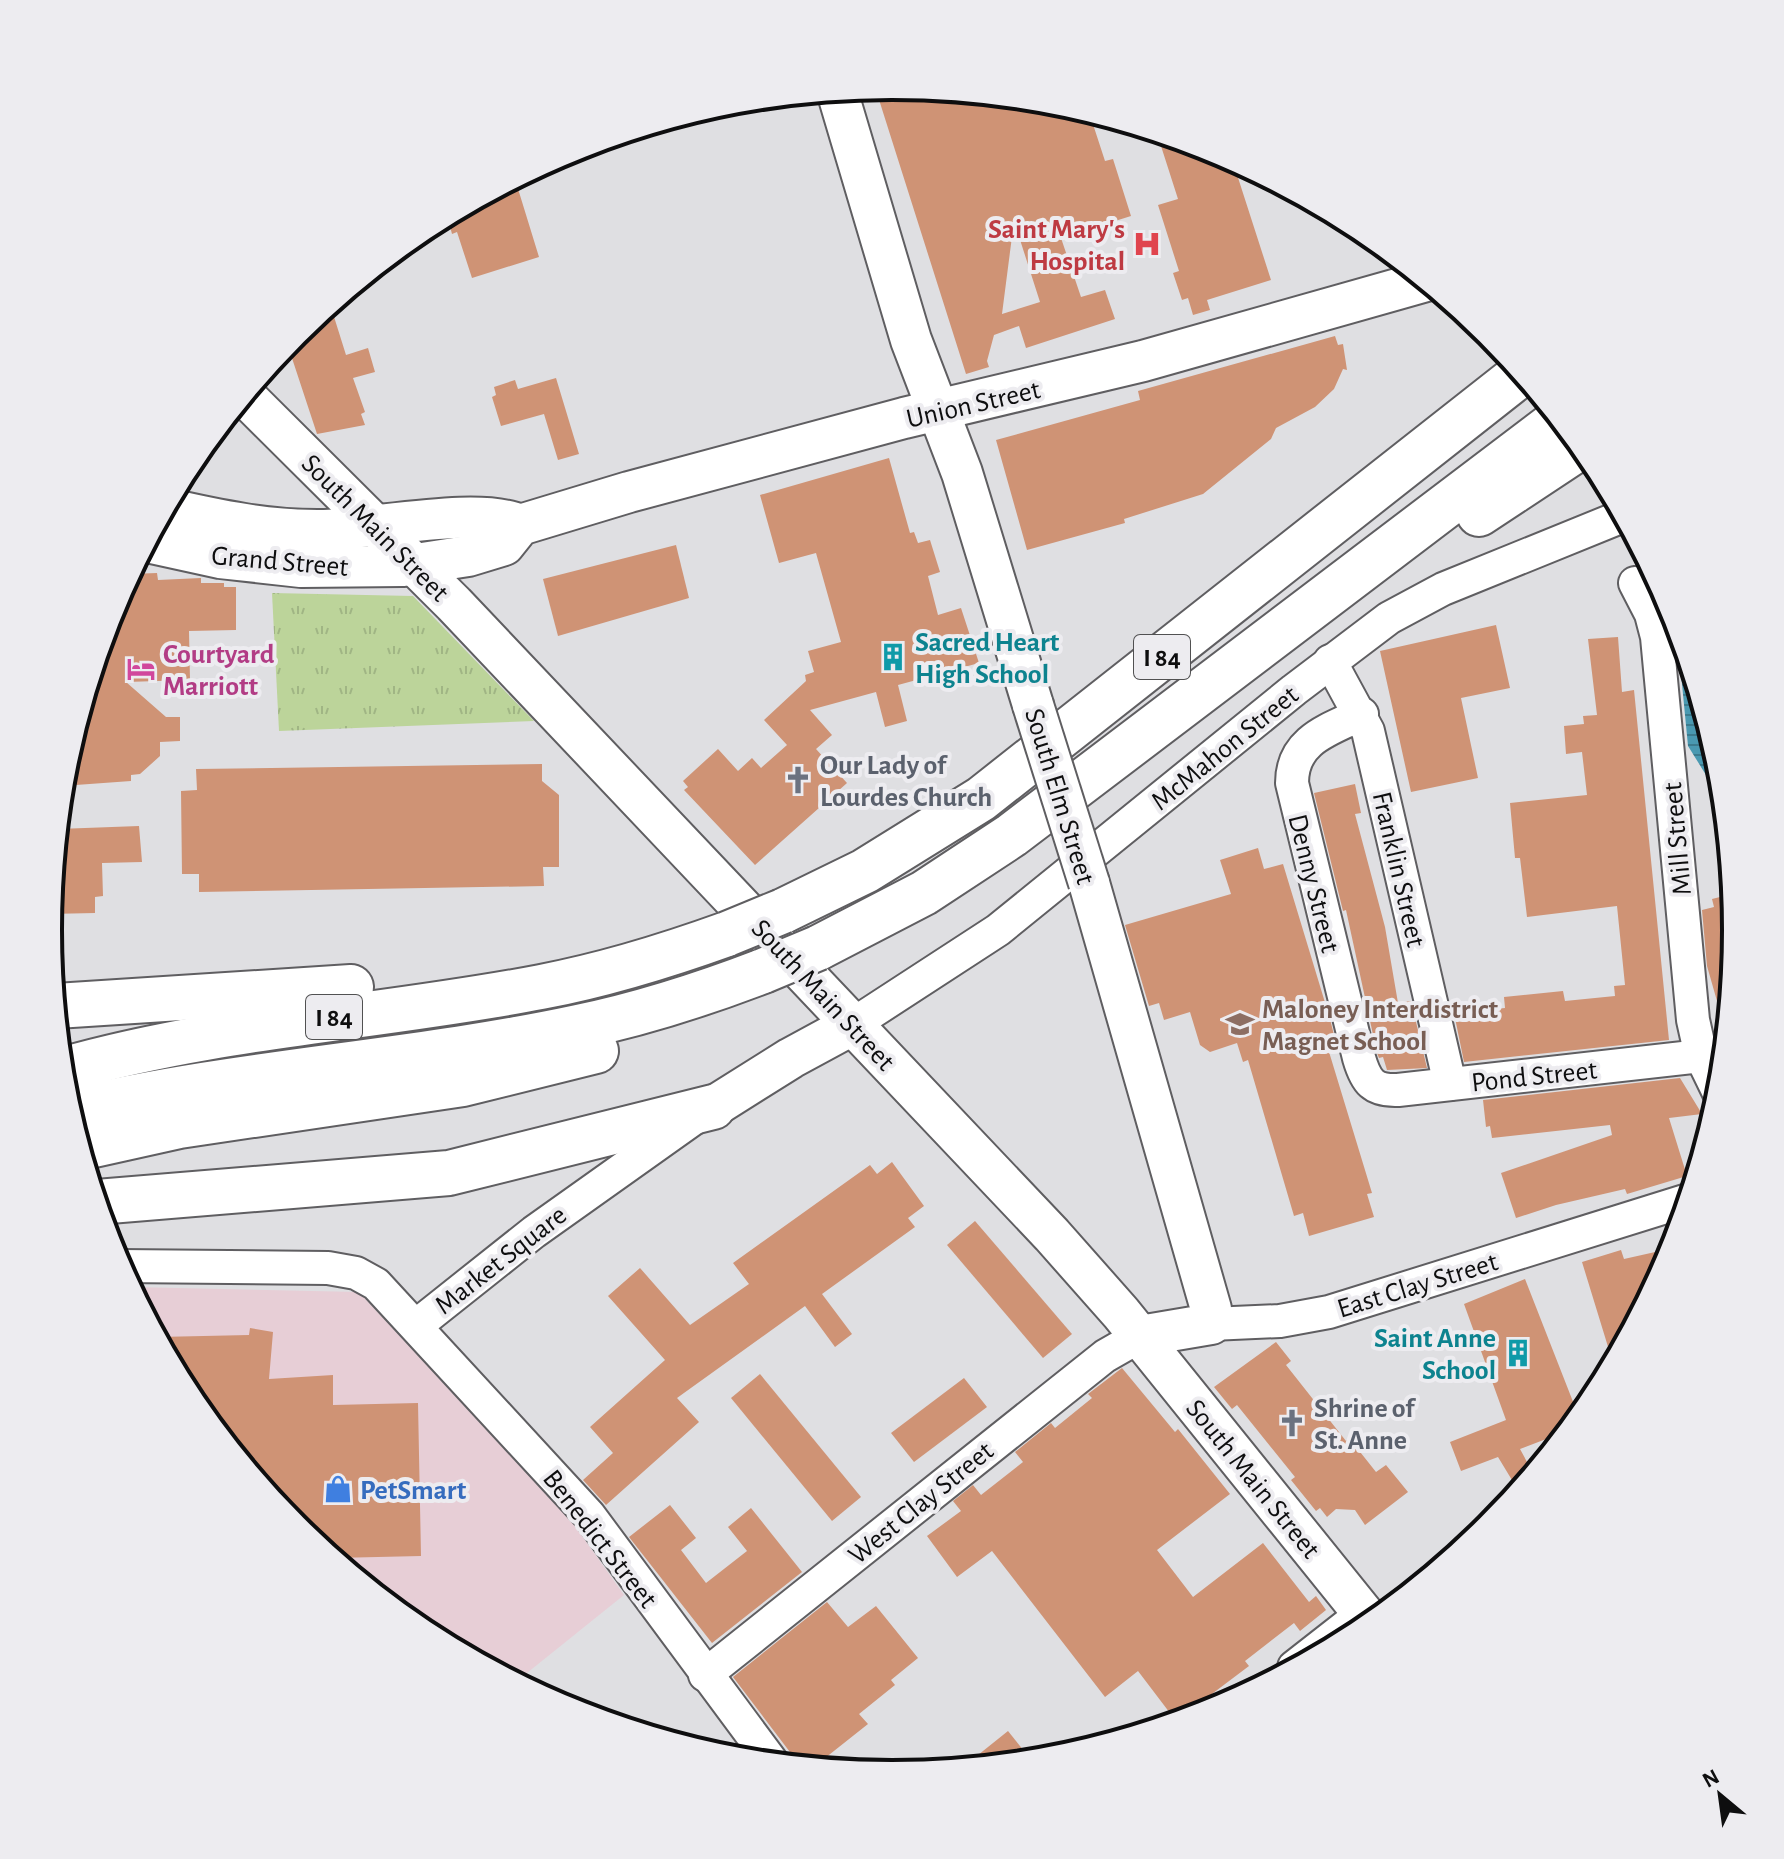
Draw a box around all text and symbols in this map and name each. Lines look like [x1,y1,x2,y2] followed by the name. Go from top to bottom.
[988,216,1125,276] place label: Saint Mary's Hospital
[1132,229,1162,259] hospital icon: Saint Mary's Hospital
[904,376,1043,434] street label: Union Street
[296,449,454,607] street label: South Main Street
[210,542,349,582] street label: Grand Street
[915,629,1060,689] place label: Sacred Heart High School
[1134,635,1190,679] road number: I 84
[163,641,275,701] place label: Courtyard Marriott
[878,642,908,672] building icon: Sacred Heart High School
[126,654,156,684] hotel icon: Courtyard Marriott
[1146,681,1304,816] street label: McMahon Street
[1019,705,1099,888] street label: South Elm Street
[820,752,992,812] place label: Our Lady of Lourdes Church
[783,765,813,795] church icon: Our Lady of Lourdes Church
[1659,781,1697,896] street label: Mill Street
[1367,789,1430,950] street label: Franklin Street
[1282,811,1344,956] street label: Denny Street
[746,914,899,1076] street label: South Main Street
[306,995,362,1039] road number: I 84
[1262,996,1499,1056] place label: Maloney Interdistrict Magnet School
[1225,1009,1255,1039] school or university icon: Maloney Interdistrict Magnet School
[1470,1056,1599,1098] street label: Pond Street
[430,1201,572,1320] street label: Market Square
[1334,1248,1501,1324] street label: East Clay Street
[1374,1325,1496,1385] place label: Saint Anne School
[1503,1338,1533,1368] building icon: Saint Anne School
[1180,1395,1325,1564] street label: South Main Street
[1314,1395,1416,1455] place label: Shrine of St. Anne
[1277,1408,1307,1438] church icon: Shrine of St. Anne
[844,1437,999,1570] street label: West Clay Street
[537,1465,662,1614] street label: Benedict Street
[323,1474,353,1504] shop icon: PetSmart
[360,1477,467,1505] place label: PetSmart
[1680,1755,1760,1835] north arrow
[1699,1765,1723,1792] text: N

